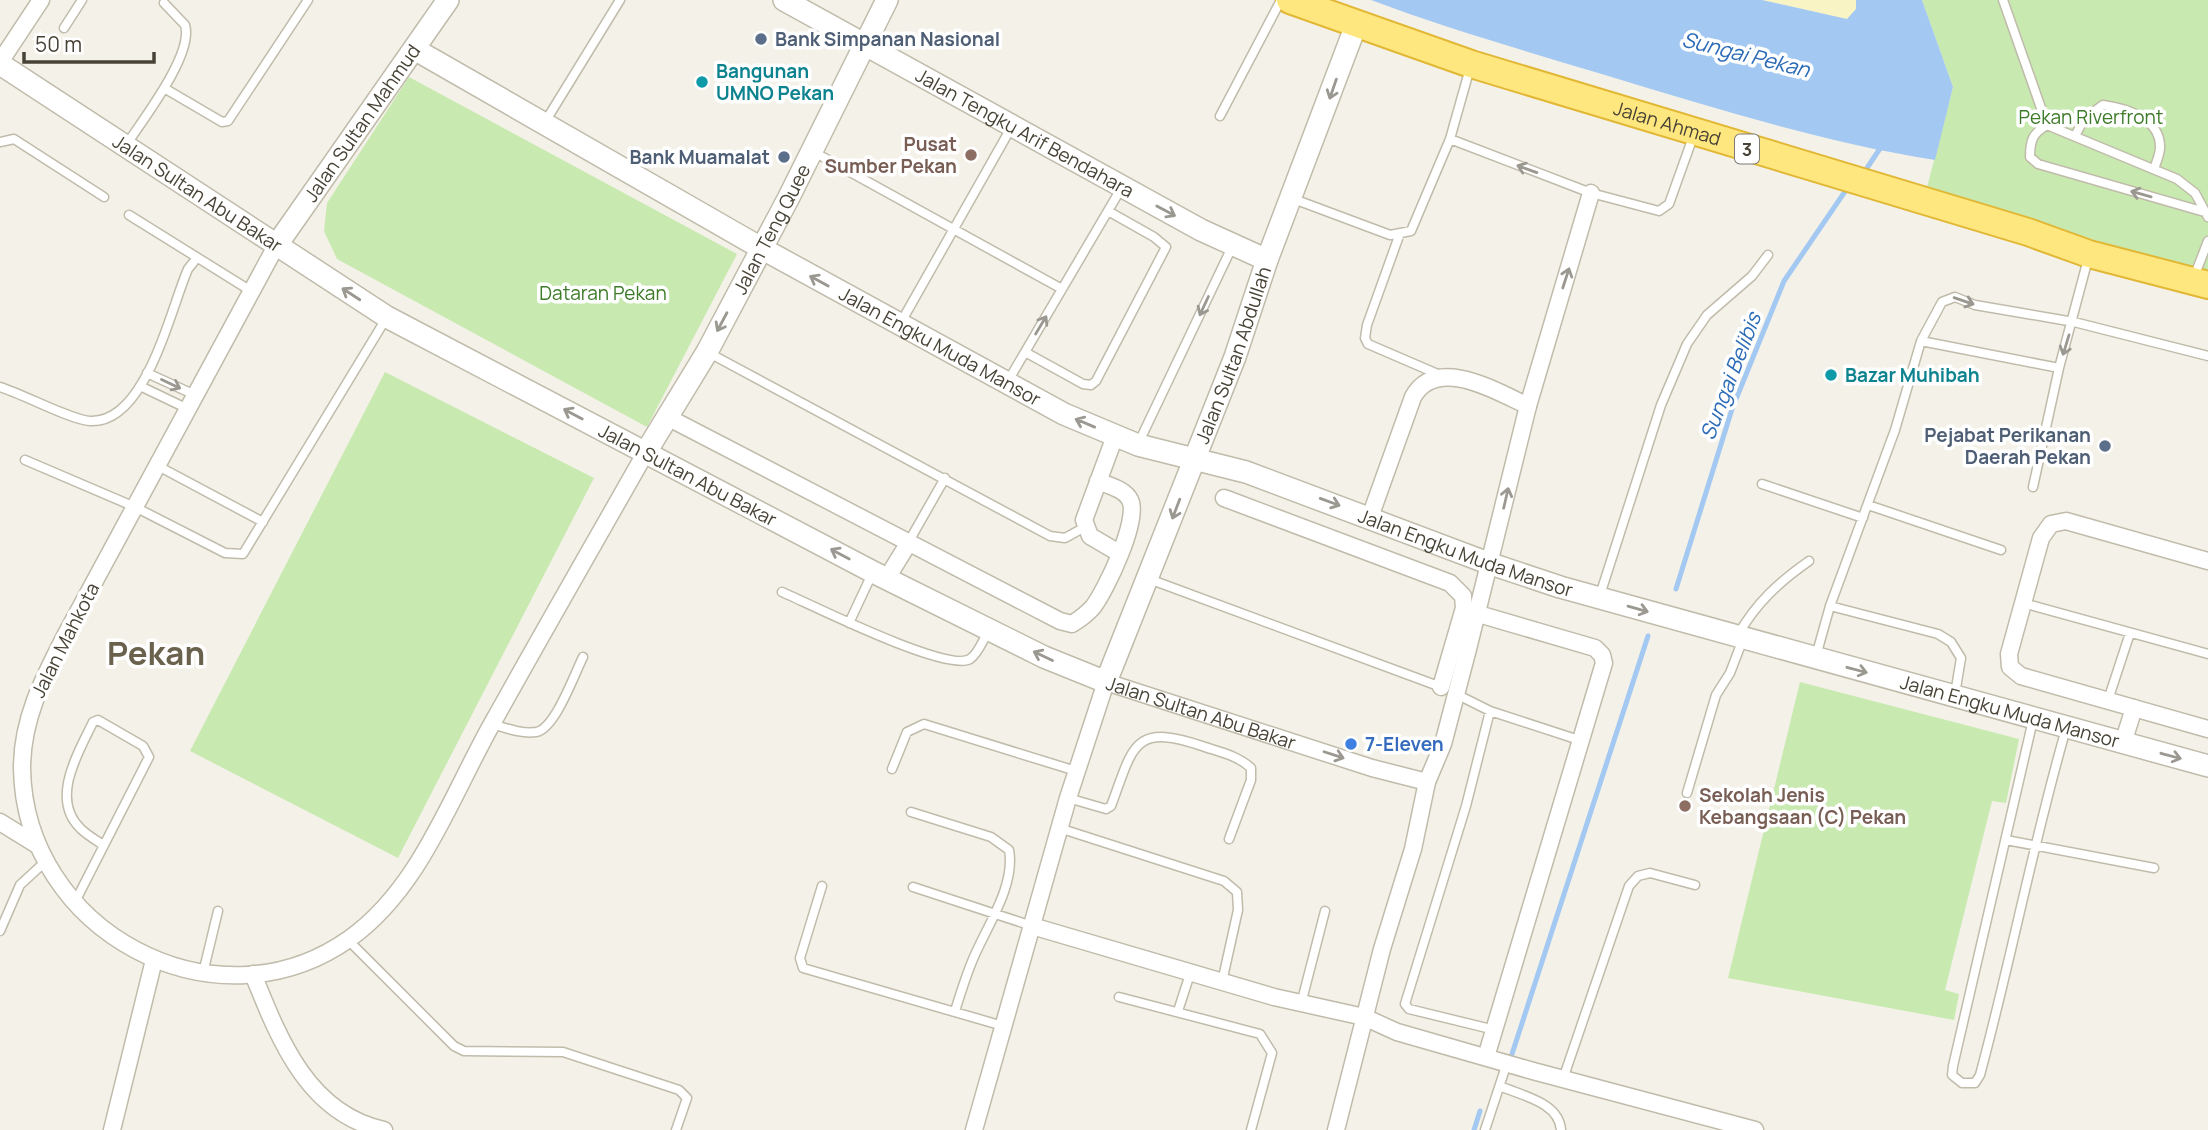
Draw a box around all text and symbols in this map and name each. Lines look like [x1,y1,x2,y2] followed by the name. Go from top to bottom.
[24,21,154,65] scale bar
[1679,25,1814,84] water label: Sungai Pekan
[775,26,1000,52] place label: Bank Simpanan Nasional
[35,30,82,58] text: 50 m
[753,31,769,47] marker: Bank Simpanan Nasional
[298,39,426,207] street label: Jalan Sultan Mahmud
[716,58,834,106] place label: Bangunan UMNO Pekan
[911,62,1139,204] street label: Jalan Tengku Arif Bendahara
[694,74,710,90] marker: Bangunan UMNO Pekan
[1326,78,1338,100] one-way arrow
[1610,95,1724,152] street label: Jalan Ahmad
[2019,104,2163,130] park label: Pekan Riverfront
[108,128,288,258] street label: Jalan Sultan Abu Bakar
[825,131,957,179] place label: Pusat Sumber Pekan
[1735,134,1759,164] road number: 3
[630,144,770,170] place label: Bank Muamalat
[963,147,979,163] marker: Pusat Sumber Pekan
[776,149,792,165] marker: Bank Muamalat
[727,160,816,299] street label: Jalan Teng Quee
[1517,162,1539,174] one-way arrow
[2130,186,2152,199] one-way arrow
[1155,204,1176,218] one-way arrow
[1189,263,1277,447] street label: Jalan Sultan Abdullah
[1560,267,1573,289] one-way arrow
[810,274,830,288] one-way arrow
[539,280,667,306] park label: Dataran Pekan
[835,280,1046,412] street label: Jalan Engku Muda Mansor
[342,287,362,301] one-way arrow
[1197,295,1210,316] one-way arrow
[1953,296,1975,308] one-way arrow
[1693,306,1768,444] water label: Sungai Belibis
[715,311,728,332] one-way arrow
[1034,315,1048,335] one-way arrow
[2059,333,2072,355] one-way arrow
[1845,362,1980,388] place label: Bazar Muhibah
[1823,367,1839,383] marker: Bazar Muhibah
[160,378,181,391] one-way arrow
[563,407,584,421] one-way arrow
[1074,415,1096,428] one-way arrow
[594,417,781,532] street label: Jalan Sultan Abu Bakar
[1924,422,2091,470] place label: Pejabat Perikanan Daerah Pekan
[2097,438,2113,454] marker: Pejabat Perikanan Daerah Pekan
[1500,487,1514,510] one-way arrow
[1169,497,1182,519] one-way arrow
[1319,497,1341,510] one-way arrow
[1355,502,1576,603] street label: Jalan Engku Muda Mansor
[830,547,850,561] one-way arrow
[25,578,105,702] street label: Jalan Mahkota
[1626,604,1648,617] one-way arrow
[107,630,205,675] district label: Pekan
[1033,649,1054,662] one-way arrow
[1845,664,1868,677] one-way arrow
[1897,669,2123,754] street label: Jalan Engku Muda Mansor
[1103,670,1299,756] street label: Jalan Sultan Abu Bakar
[1365,731,1444,757] place label: 7-Eleven
[1343,736,1359,752] marker: 7-Eleven
[1323,750,1345,762] one-way arrow
[2159,750,2182,763] one-way arrow
[1699,782,1906,830] place label: Sekolah Jenis Kebangsaan (C) Pekan
[1677,798,1693,814] marker: Sekolah Jenis Kebangsaan (C) Pekan

